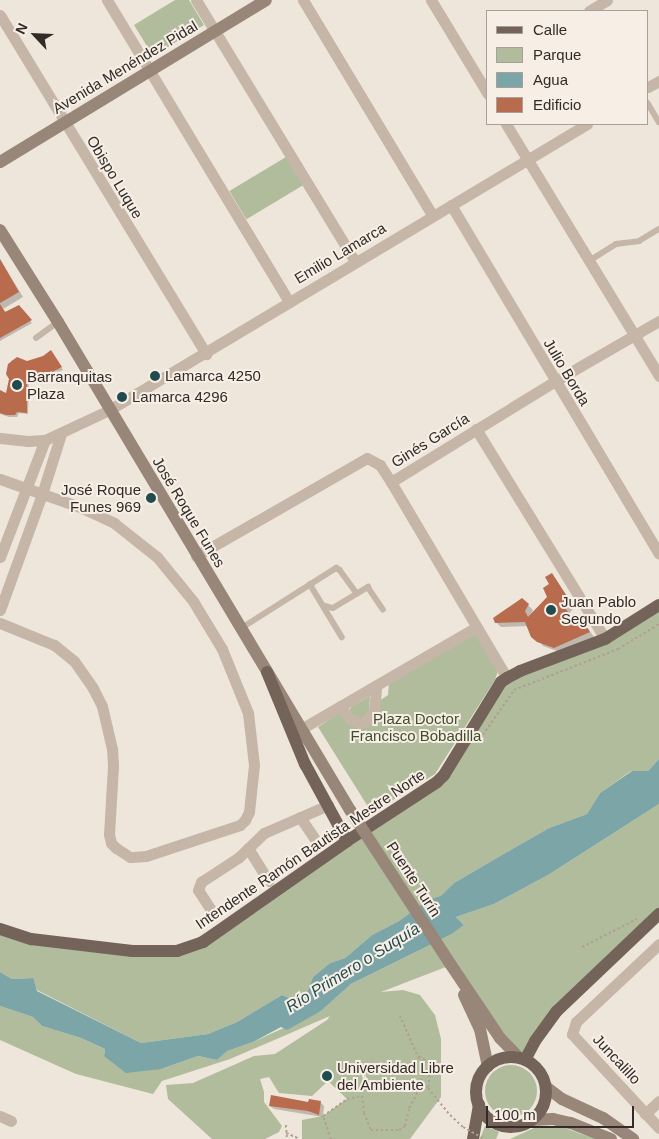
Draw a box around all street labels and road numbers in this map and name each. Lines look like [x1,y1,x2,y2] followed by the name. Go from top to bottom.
[49,17,201,117] street label: Avenida Menéndez Pidal
[83,132,147,222] street label: Obispo Luque
[291,219,389,287] street label: Emilio Lamarca
[540,335,594,409] street label: Julio Borda
[388,409,472,471] street label: Ginés García
[149,453,229,571] street label: José Roque Funes
[192,765,428,933] street label: Intendente Ramón Bautista Mestre Norte
[383,838,445,920] street label: Puente Turín
[589,1030,645,1088] street label: Juncalillo

